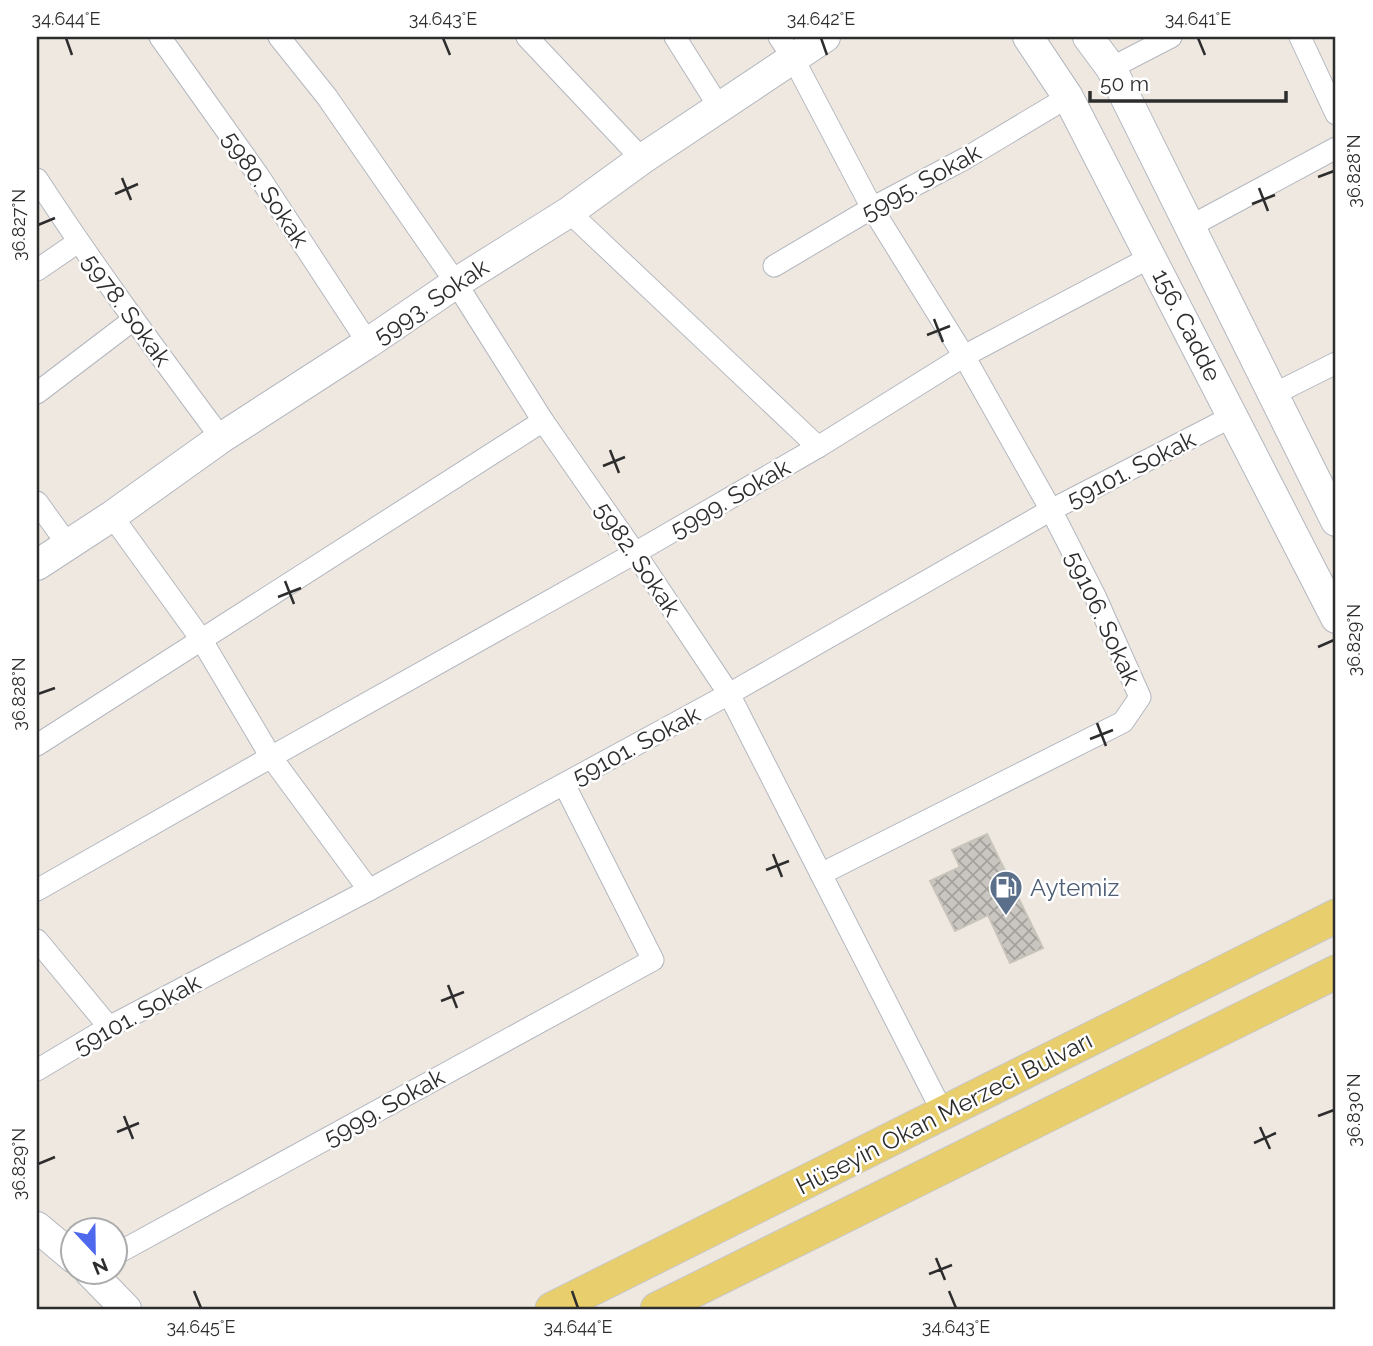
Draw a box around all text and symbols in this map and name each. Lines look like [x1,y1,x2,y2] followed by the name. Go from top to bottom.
[32,8,100,29] text: 34.644°E
[409,8,477,29] text: 34.643°E
[787,8,855,29] text: 34.642°E
[1165,8,1231,29] text: 34.641°E
[1090,60,1286,104] scale bar
[1100,71,1149,96] text: 50 m
[216,125,316,253] street label: 5980. Sokak
[1343,134,1364,208] text: 36.828°N
[856,137,986,227] street label: 5995. Sokak
[8,189,29,261] text: 36.827°N
[76,248,178,372] street label: 5978. Sokak
[368,252,494,350] street label: 5993. Sokak
[1146,264,1228,386] street label: 156. Cadde
[1062,424,1200,514] street label: 59101. Sokak
[665,452,795,544] street label: 5999. Sokak
[589,496,687,622] street label: 5982. Sokak
[1059,546,1147,690] street label: 59106. Sokak
[1343,604,1364,676] text: 36.829°N
[8,657,29,731] text: 36.828°N
[567,699,705,791] street label: 59101. Sokak
[987,868,1025,917] fuel station icon: Aytemiz
[1030,873,1119,902] place label: Aytemiz
[69,967,206,1061] street label: 59101. Sokak
[791,1025,1097,1201] street label: Hüseyin Okan Merzeci Bulvarı
[319,1062,450,1152] street label: 5999. Sokak
[1343,1073,1364,1147] text: 36.830°N
[8,1128,29,1200] text: 36.829°N
[60,1216,130,1286] north arrow
[90,1254,111,1280] text: N
[166,1316,236,1337] text: 34.645°E
[544,1316,612,1337] text: 34.644°E
[922,1316,990,1337] text: 34.643°E

